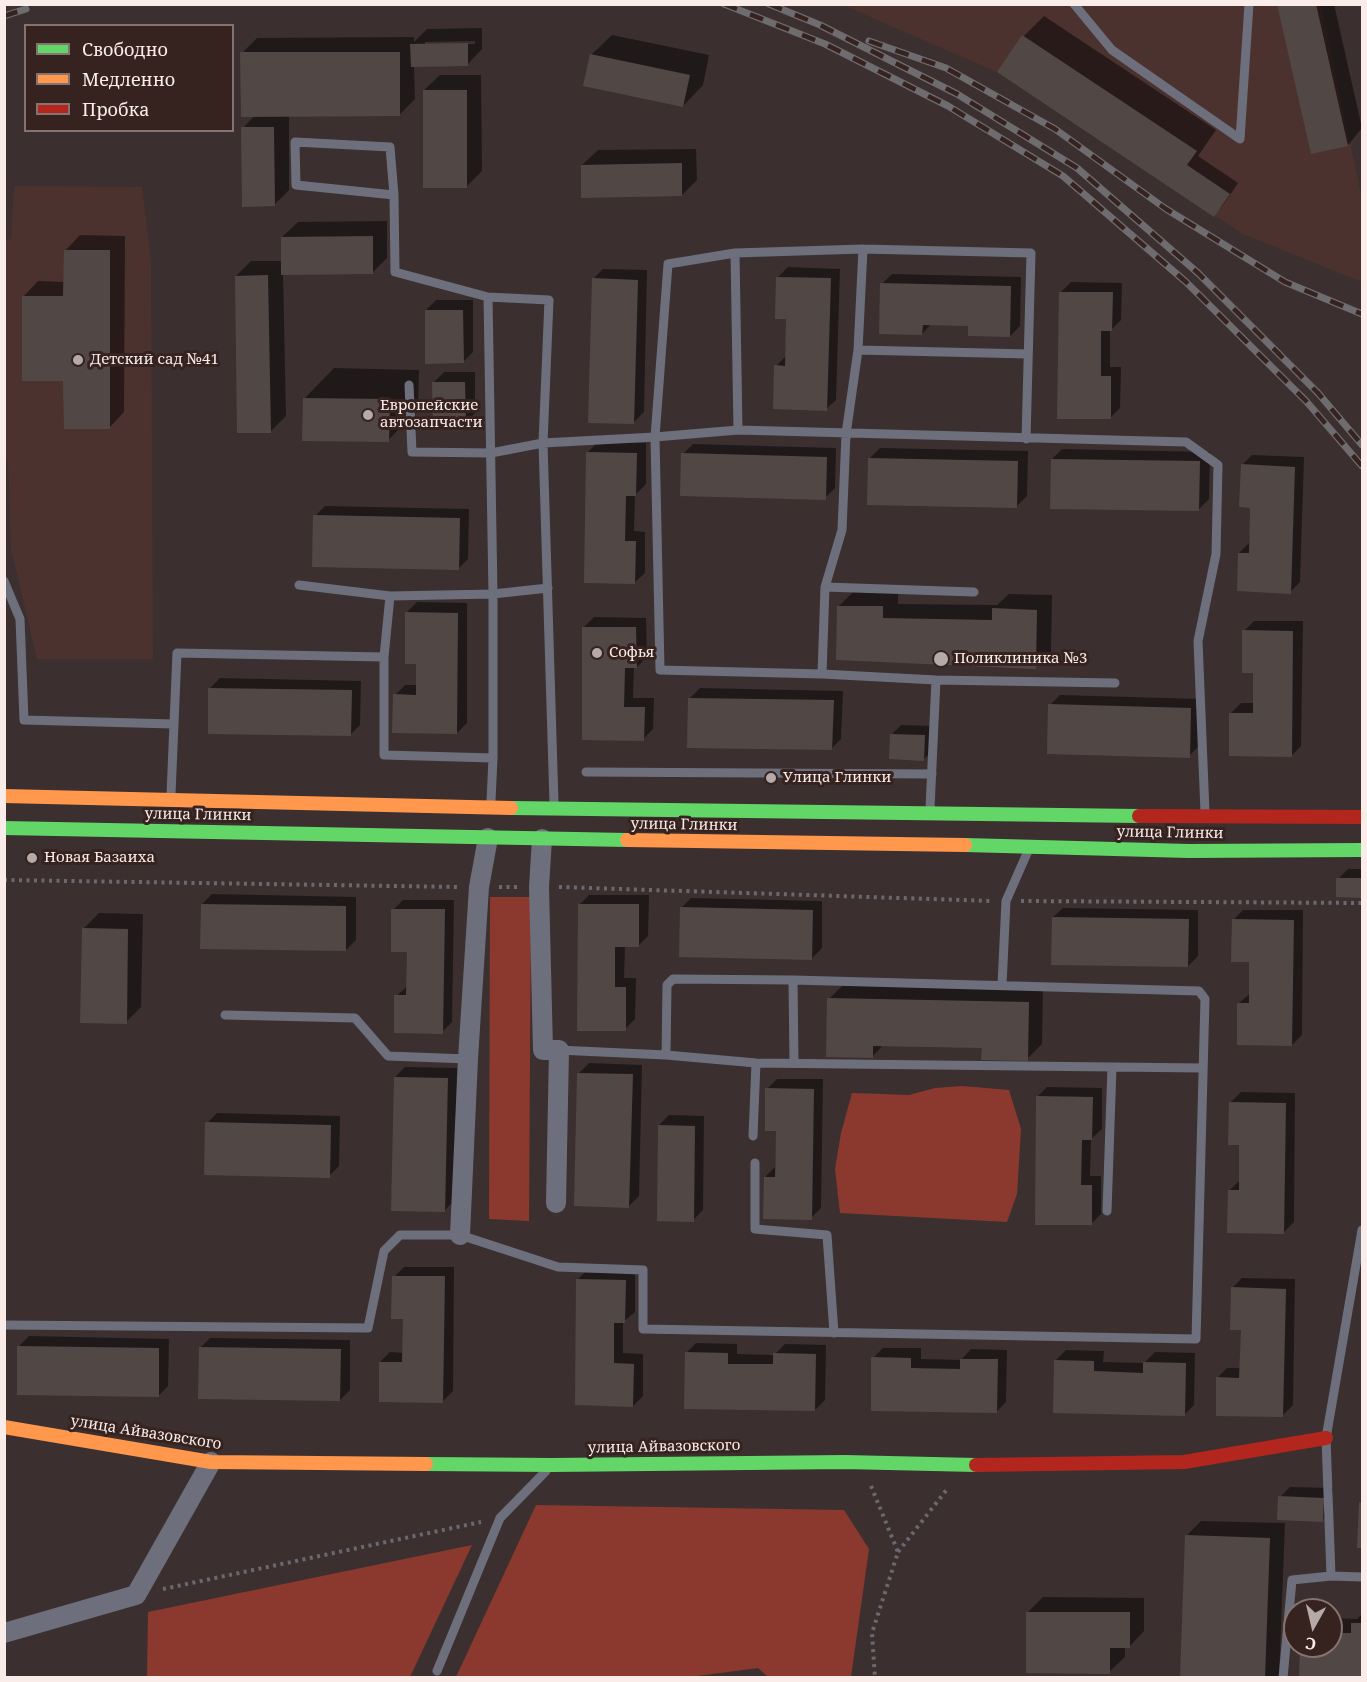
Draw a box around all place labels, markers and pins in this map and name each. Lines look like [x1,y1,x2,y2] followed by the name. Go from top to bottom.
[90,351,219,369] place label: Детский сад №41
[71,353,85,367] marker: Детский сад №41
[380,397,483,432] place label: Европейские автозапчасти
[361,408,375,422] marker: Европейские автозапчасти
[609,644,654,662] place label: Софья
[590,646,604,660] marker: Софья
[932,650,950,668] marker: Поликлиника №3
[954,650,1087,668] place label: Поликлиника №3
[783,769,891,787] place label: Улица Глинки
[764,771,778,785] marker: Улица Глинки
[44,849,155,867] place label: Новая Базаиха
[25,851,39,865] marker: Новая Базаиха

